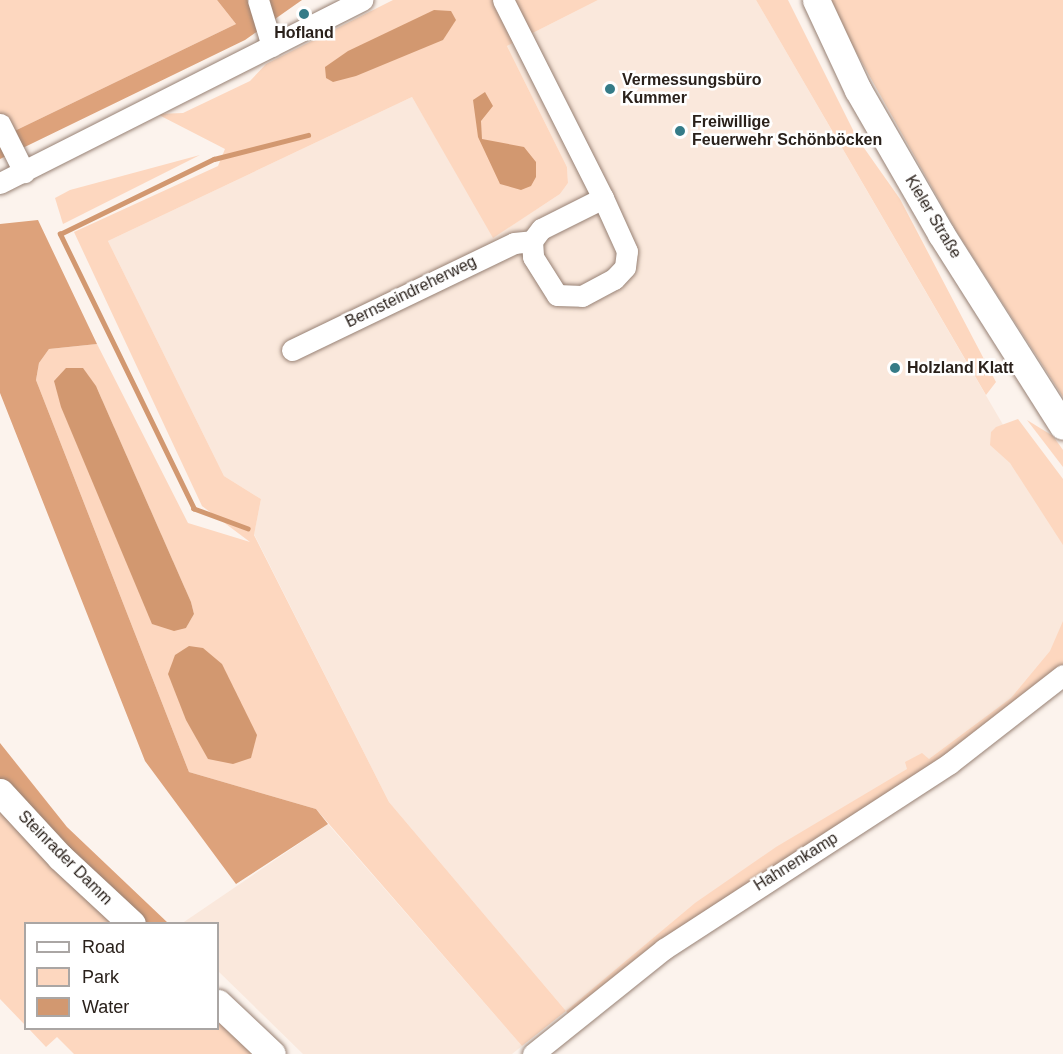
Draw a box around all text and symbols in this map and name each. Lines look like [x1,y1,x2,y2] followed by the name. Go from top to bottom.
[297,7,311,21] marker: Hofland
[274,23,334,43] place label: Hofland
[622,70,762,108] place label: Vermessungsbüro Kummer
[603,82,617,96] marker: Vermessungsbüro Kummer
[692,112,882,150] place label: Freiwillige Feuerwehr Schönböcken
[673,124,687,138] marker: Freiwillige Feuerwehr Schönböcken
[901,172,965,262] street label: Kieler Straße
[342,252,480,332] street label: Bernsteindreherweg
[907,358,1014,378] place label: Holzland Klatt
[888,361,902,375] marker: Holzland Klatt
[14,807,116,909] street label: Steinrader Damm
[751,829,841,895] street label: Hahnenkamp
[24,922,219,1030] legend
[82,937,125,957] text: Road
[82,967,119,987] text: Park
[82,997,129,1017] text: Water

